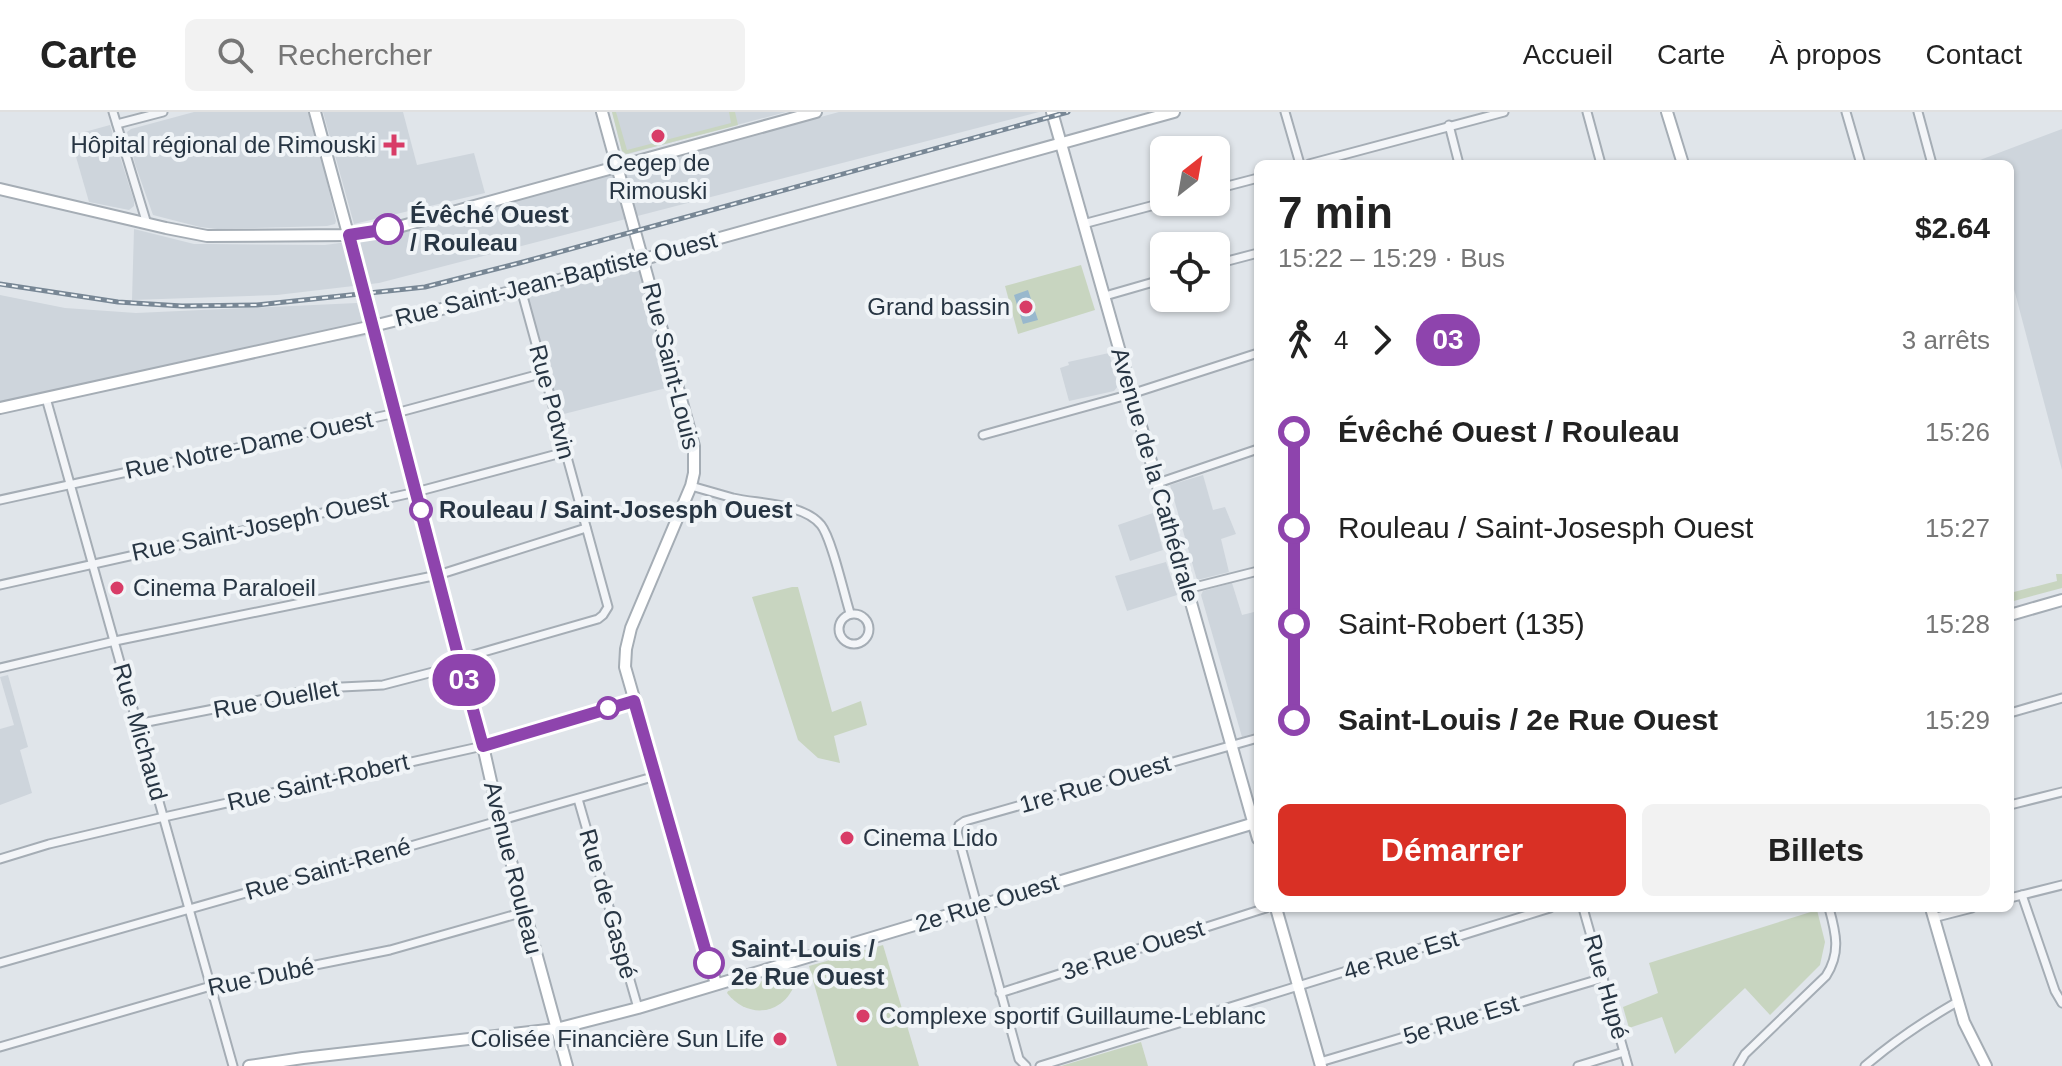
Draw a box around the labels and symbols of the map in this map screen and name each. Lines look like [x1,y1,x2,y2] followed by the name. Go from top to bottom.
[649,127,667,145] marker: Cegep de Rimouski
[71,131,376,158] place label: Hôpital régional de Rimouski
[383,134,405,156] marker: Hôpital régional de Rimouski
[1150,136,1230,216] north arrow
[606,149,710,204] place label: Cegep de Rimouski
[410,201,569,256] place label: Évêché Ouest / Rouleau
[373,214,403,244] marker: Évêché Ouest / Rouleau
[392,225,720,332] street label: Rue Saint-Jean-Baptiste Ouest
[638,280,705,452] street label: Rue Saint-Louis
[867,293,1010,320] place label: Grand bassin
[1017,298,1035,316] marker: Grand bassin
[524,342,581,462] street label: Rue Potvin
[1106,344,1205,605] street label: Avenue de la Cathédrale
[123,405,375,484] street label: Rue Notre-Dame Ouest
[129,485,391,566] street label: Rue Saint-Joseph Ouest
[439,496,792,523] place label: Rouleau / Saint-Josesph Ouest
[410,499,432,521] marker: Rouleau / Saint-Josesph Ouest
[133,574,316,601] place label: Cinema Paraloeil
[108,579,126,597] marker: Cinema Paraloeil
[428,654,500,706] line badge: 03
[108,660,173,804] street label: Rue Michaud
[211,674,341,723] street label: Rue Ouellet
[597,697,619,719] unlabelled marker
[225,747,412,816] street label: Rue Saint-Robert
[1016,749,1174,818] street label: 1re Rue Ouest
[479,779,548,957] street label: Avenue Rouleau
[863,824,998,851] place label: Cinema Lido
[574,826,643,982] street label: Rue de Gaspé
[838,829,856,847] marker: Cinema Lido
[242,832,414,905] street label: Rue Saint-René
[912,868,1062,937] street label: 2e Rue Ouest
[1058,914,1208,985] street label: 3e Rue Ouest
[1340,924,1462,985] street label: 4e Rue Est
[1579,931,1634,1043] street label: Rue Hupé
[731,935,884,990] place label: Saint-Louis / 2e Rue Ouest
[694,948,724,978] marker: Saint-Louis / 2e Rue Ouest
[205,952,317,1001] street label: Rue Dubé
[1400,989,1522,1050] street label: 5e Rue Est
[879,1002,1266,1029] place label: Complexe sportif Guillaume-Leblanc
[854,1007,872,1025] marker: Complexe sportif Guillaume-Leblanc
[471,1025,764,1052] place label: Colisée Financière Sun Life
[771,1030,789,1048] marker: Colisée Financière Sun Life

